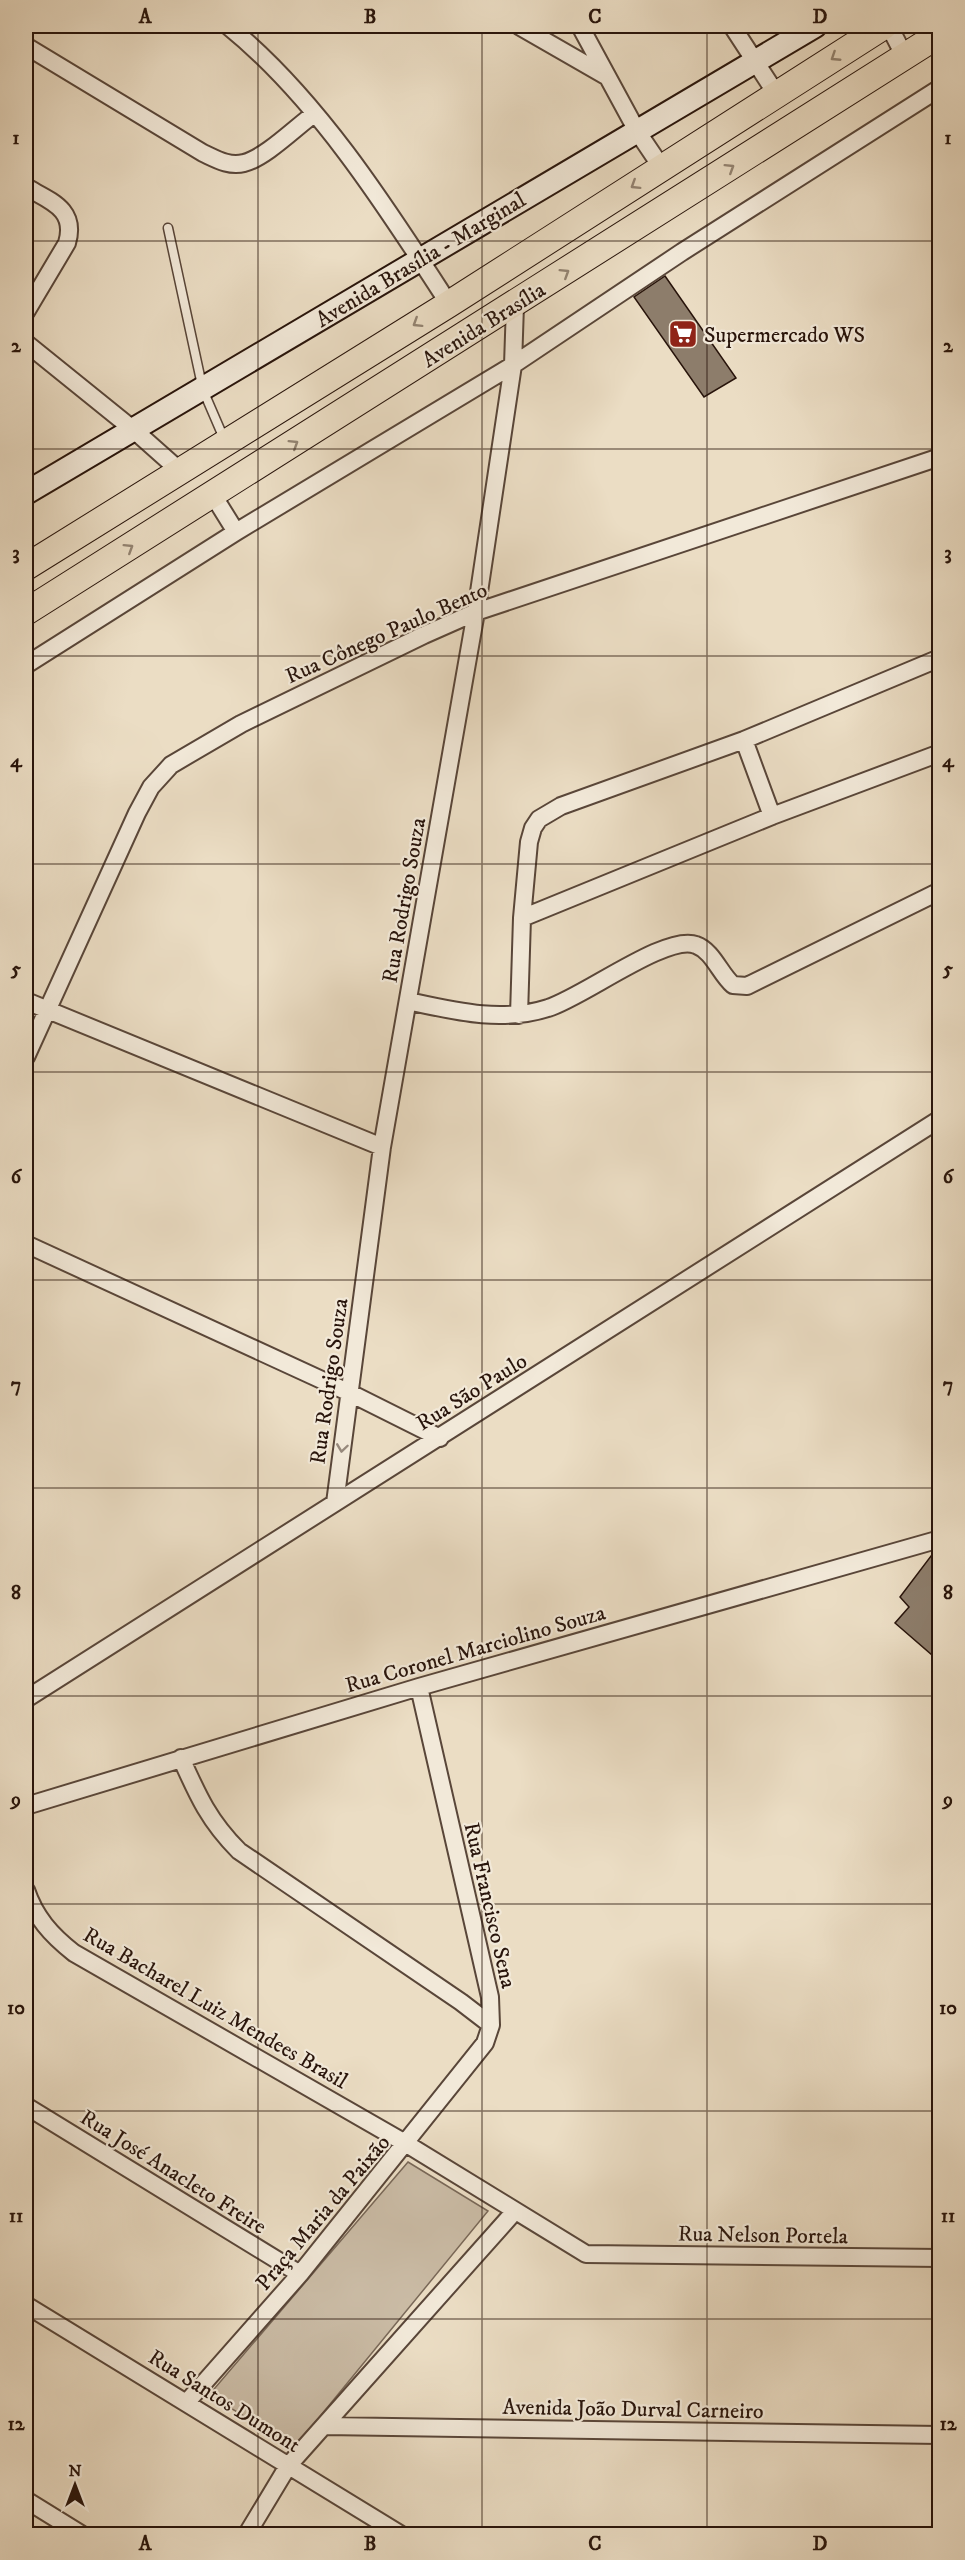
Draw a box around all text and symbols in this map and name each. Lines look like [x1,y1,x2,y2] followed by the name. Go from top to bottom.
[138,5,153,30] text: A
[364,5,376,30] text: B
[588,5,602,30] text: C
[813,5,828,30] text: D
[831,50,841,62] one-way arrow
[12,126,20,151] text: 1
[944,126,952,151] text: 1
[724,164,734,176] one-way arrow
[631,178,641,190] one-way arrow
[310,186,530,332] street label: Avenida Brasília - Marginal
[559,268,569,280] one-way arrow
[416,276,550,372] street label: Avenida Brasília
[413,316,423,328] one-way arrow
[667,318,699,350] supermarket icon: Supermercado WS
[704,322,865,349] place label: Supermercado WS
[11,334,22,359] text: 2
[943,334,954,359] text: 2
[288,439,298,451] one-way arrow
[12,541,20,566] text: 3
[944,541,952,566] text: 3
[123,543,133,555] one-way arrow
[281,577,492,690] street label: Rua Cônego Paulo Bento
[10,749,23,774] text: 4
[942,749,955,774] text: 4
[377,815,432,985] street label: Rua Rodrigo Souza
[10,957,21,982] text: 5
[942,957,953,982] text: 5
[11,1165,23,1190] text: 6
[943,1165,955,1190] text: 6
[304,1296,355,1466] street label: Rua Rodrigo Souza
[411,1348,532,1437] street label: Rua São Paulo
[11,1373,21,1398] text: 7
[943,1373,953,1398] text: 7
[337,1443,349,1453] one-way arrow
[11,1581,21,1606] text: 8
[943,1581,953,1606] text: 8
[342,1599,609,1700] street label: Rua Coronel Marciolino Souza
[9,1788,21,1813] text: 9
[941,1788,953,1813] text: 9
[457,1820,522,1992] street label: Rua Francisco Sena
[78,1921,352,2095] street label: Rua Bacharel Luiz Mendees Brasil
[7,1996,25,2021] text: 10
[939,1996,957,2021] text: 10
[75,2104,271,2241] street label: Rua José Anacleto Freire
[250,2130,396,2296] street label: Praça Maria da Paixão
[9,2204,23,2229] text: 11
[941,2204,955,2229] text: 11
[678,2221,849,2250] street label: Rua Nelson Portela
[143,2344,305,2459] street label: Rua Santos Dumont
[502,2394,764,2425] street label: Avenida João Durval Carneiro
[7,2412,26,2437] text: 12
[939,2412,958,2437] text: 12
[45,2455,105,2515] north arrow
[68,2461,82,2481] text: N
[138,2532,153,2557] text: A
[364,2532,376,2557] text: B
[588,2532,602,2557] text: C
[813,2532,828,2557] text: D

